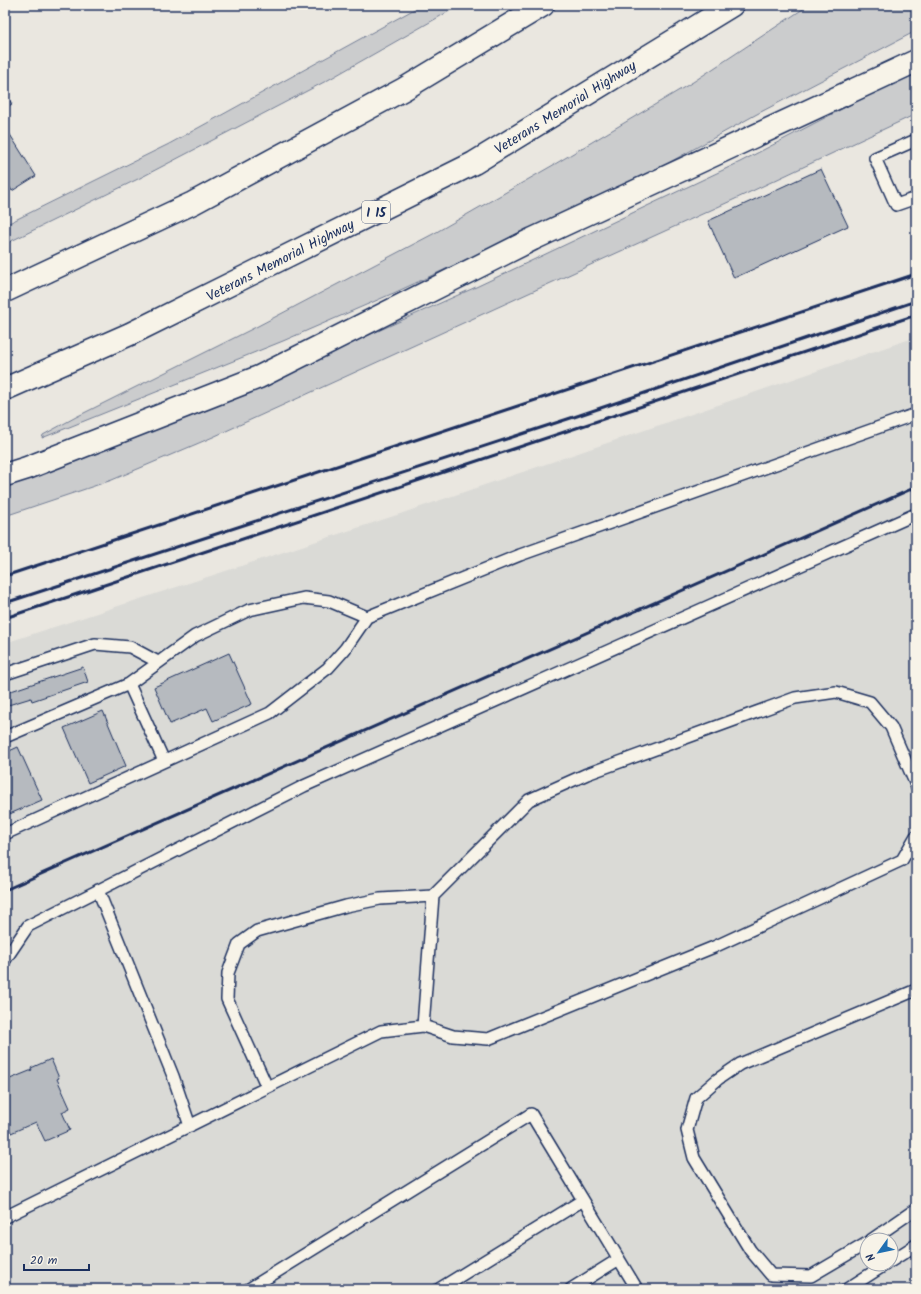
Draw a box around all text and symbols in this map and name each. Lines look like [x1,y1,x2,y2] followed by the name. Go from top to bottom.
[490,55,641,161] street label: Veterans Memorial Highway
[362,201,390,223] road number: I 15
[203,214,359,308] street label: Veterans Memorial Highway
[859,1232,899,1272] north arrow
[24,1246,89,1272] scale bar
[862,1249,881,1265] text: N
[30,1251,58,1270] text: 20 m

